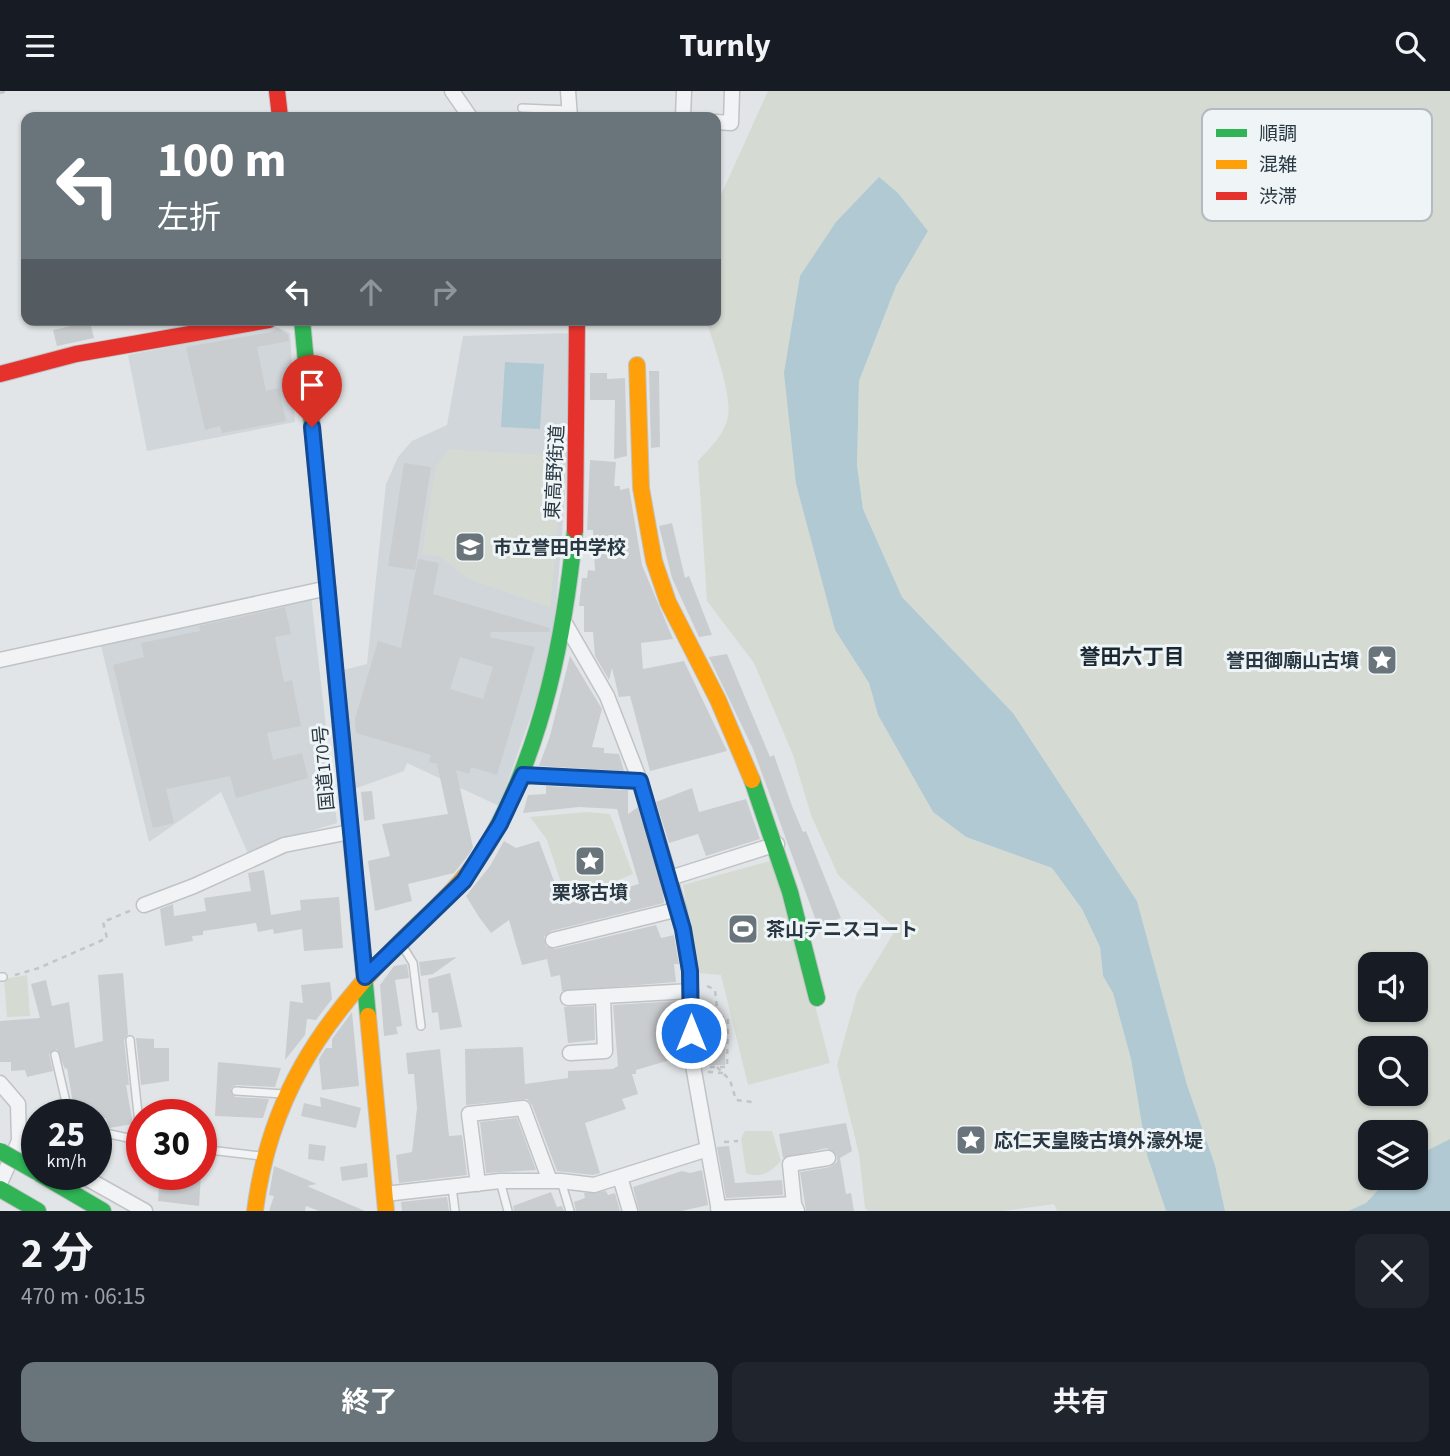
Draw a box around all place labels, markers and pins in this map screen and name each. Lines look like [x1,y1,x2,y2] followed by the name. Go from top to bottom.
[282,355,342,427] pin
[453,530,487,564] school or university icon: 市立誉田中学校
[493,535,626,562] place label: 市立誉田中学校
[1365,643,1399,677] place icon: 誉田御廟山古墳
[1226,648,1359,675] place label: 誉田御廟山古墳
[573,844,607,878] place icon: 栗塚古墳
[552,880,628,907] place label: 栗塚古墳
[726,912,760,946] sports icon: 茶山テニスコート
[766,917,918,944] place label: 茶山テニスコート
[954,1123,988,1157] place icon: 応仁天皇陵古墳外濠外堤
[994,1128,1203,1155] place label: 応仁天皇陵古墳外濠外堤

